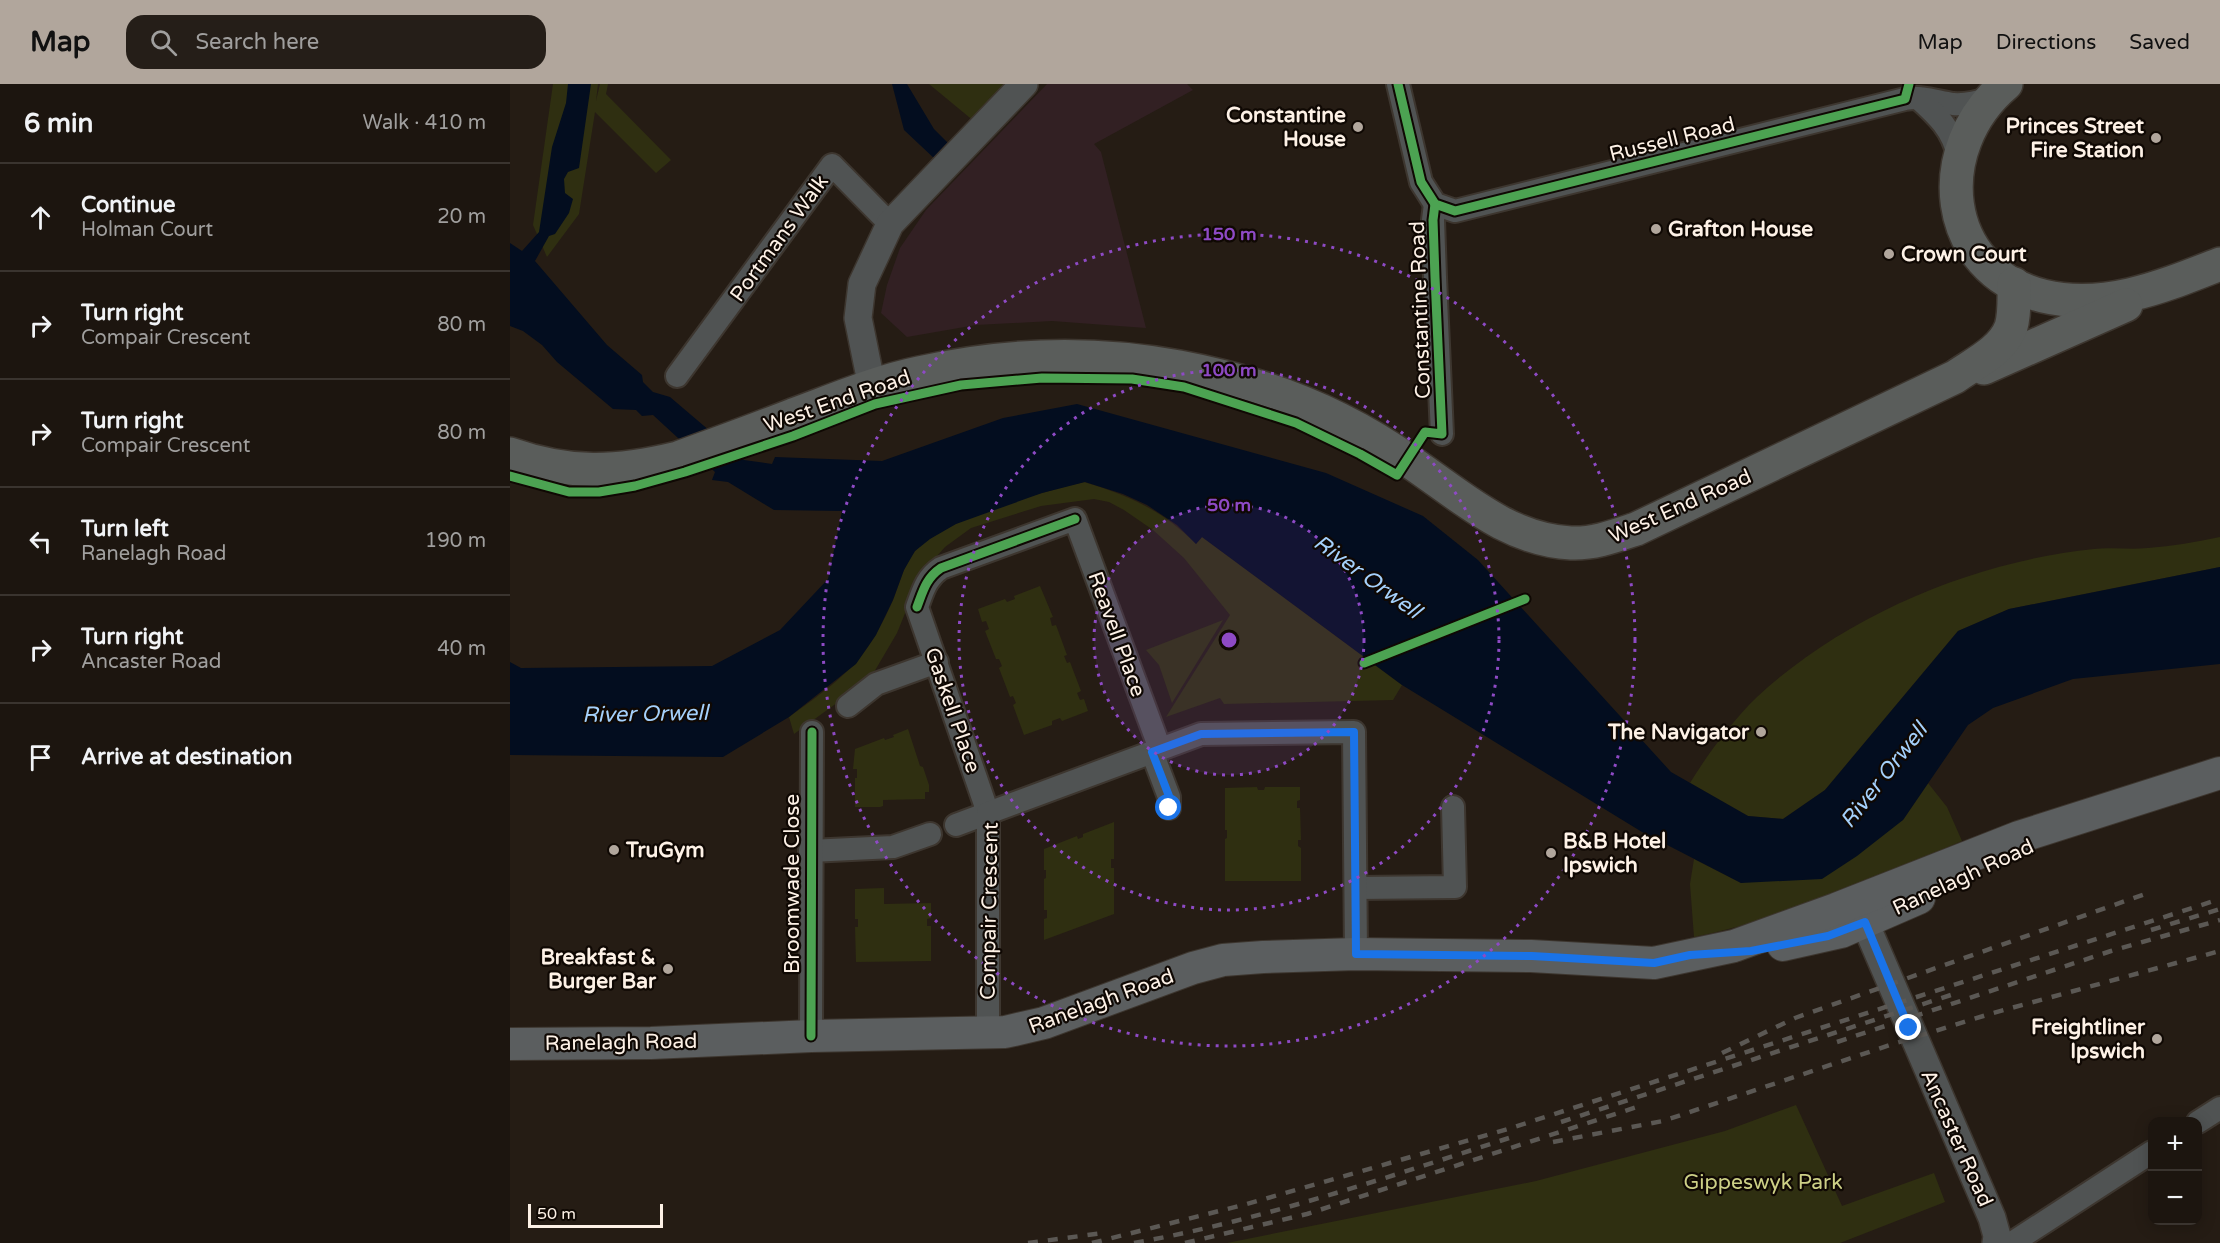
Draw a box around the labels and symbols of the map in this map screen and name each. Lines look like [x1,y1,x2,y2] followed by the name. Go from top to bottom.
[1226,103,1346,152] place label: Constantine House
[1607,112,1737,167] street label: Russell Road
[2005,114,2144,163] place label: Princes Street Fire Station
[1351,120,1365,134] marker: Constantine House
[2149,131,2163,145] marker: Princes Street Fire Station
[725,170,834,307] street label: Portmans Walk
[1668,217,1813,242] place label: Grafton House
[1405,220,1436,400] street label: Constantine Road
[1649,222,1663,236] marker: Grafton House
[1201,223,1257,245] text: 150 m
[1901,242,2027,267] place label: Crown Court
[1882,247,1896,261] marker: Crown Court
[1201,359,1257,381] text: 100 m
[761,365,914,438] street label: West End Road
[1605,464,1755,549] street label: West End Road
[1207,494,1251,516] text: 50 m
[1309,529,1428,626] water label: River Orwell
[1082,568,1151,700] street label: Reavell Place
[1219,630,1239,650] centre of rings
[919,644,986,776] street label: Gaskell Place
[582,700,711,728] water label: River Orwell
[1835,716,1934,833] water label: River Orwell
[1607,720,1750,745] place label: The Navigator
[1754,725,1768,739] marker: The Navigator
[780,794,805,974] street label: Broomwade Close
[1155,794,1181,820] route start
[975,822,1004,1000] street label: Compair Crescent
[1563,829,1666,878] place label: B&B Hotel Ipswich
[1889,834,2038,921] street label: Ranelagh Road
[625,838,705,863] place label: TruGym
[607,843,621,857] marker: TruGym
[1544,846,1558,860] marker: B&B Hotel Ipswich
[540,945,657,994] place label: Breakfast & Burger Bar
[661,962,675,976] marker: Breakfast & Burger Bar
[1025,964,1177,1039] street label: Ranelagh Road
[1895,1014,1921,1040] route end
[2031,1015,2146,1064] place label: Freightliner Ipswich
[544,1029,698,1056] street label: Ranelagh Road
[2150,1032,2164,1046] marker: Freightliner Ipswich
[1915,1066,1998,1211] street label: Ancaster Road
[1683,1170,1843,1195] park label: Gippeswyk Park
[528,1201,663,1228] scale bar

